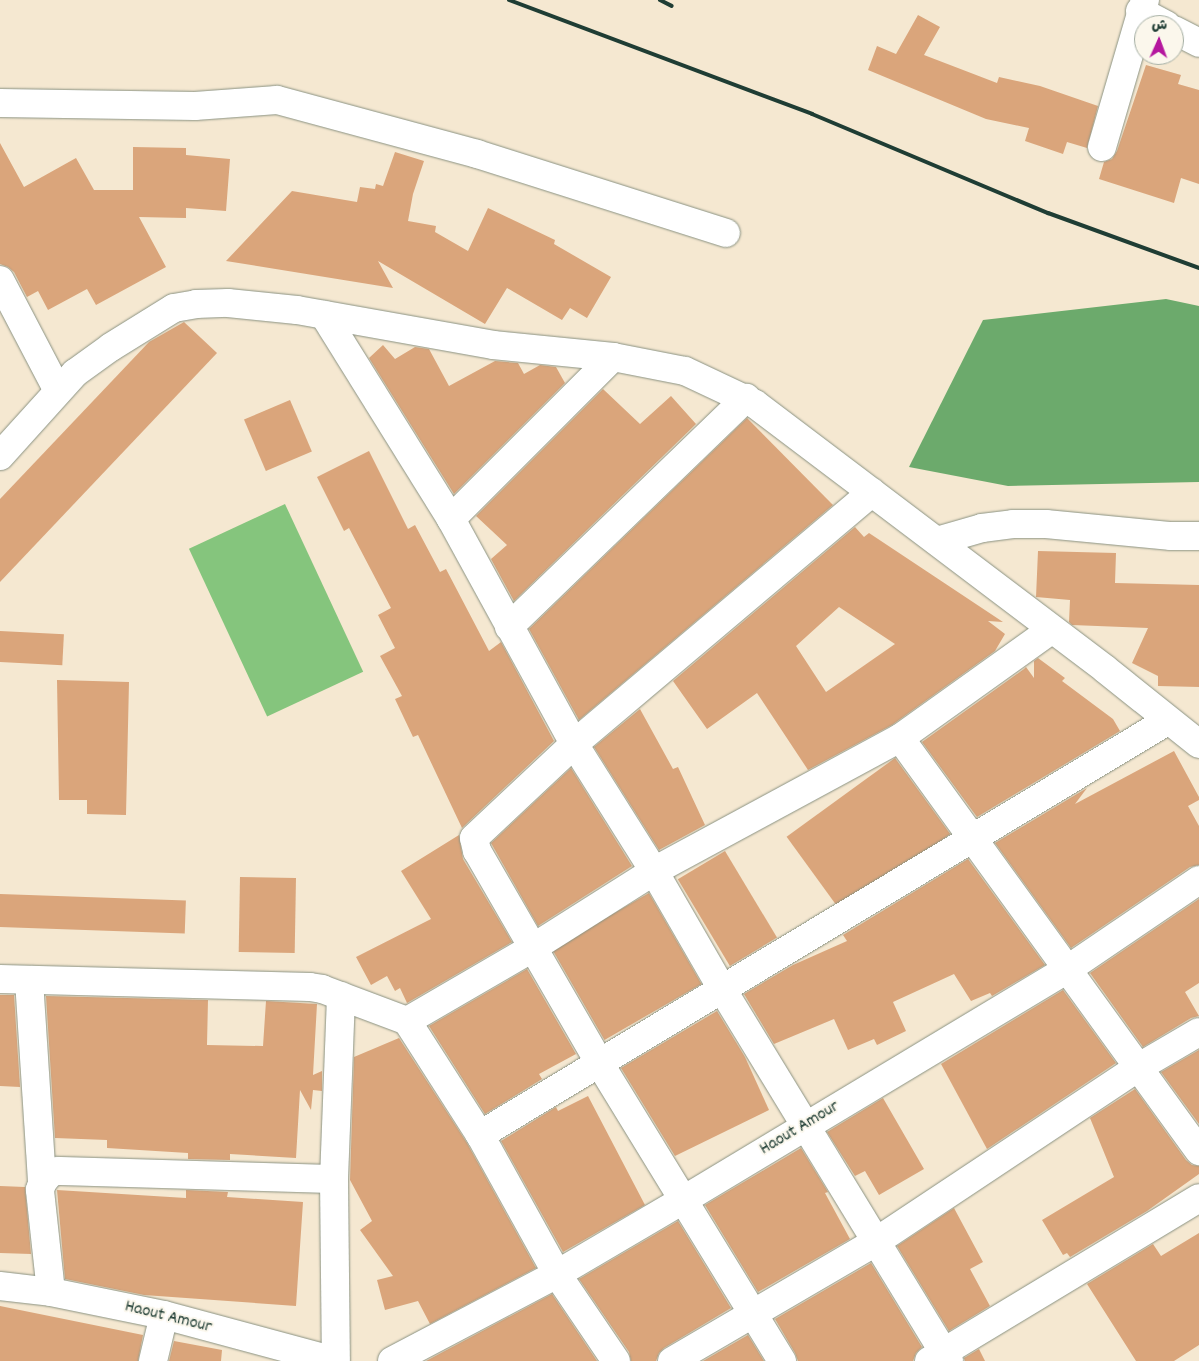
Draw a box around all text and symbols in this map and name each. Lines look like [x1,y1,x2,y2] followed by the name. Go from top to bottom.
[1134,15,1184,65] north arrow
[1151,16,1168,36] text: ش
[756,1097,844,1161] street label: Haout Amour
[122,1297,214,1339] street label: Haout Amour

